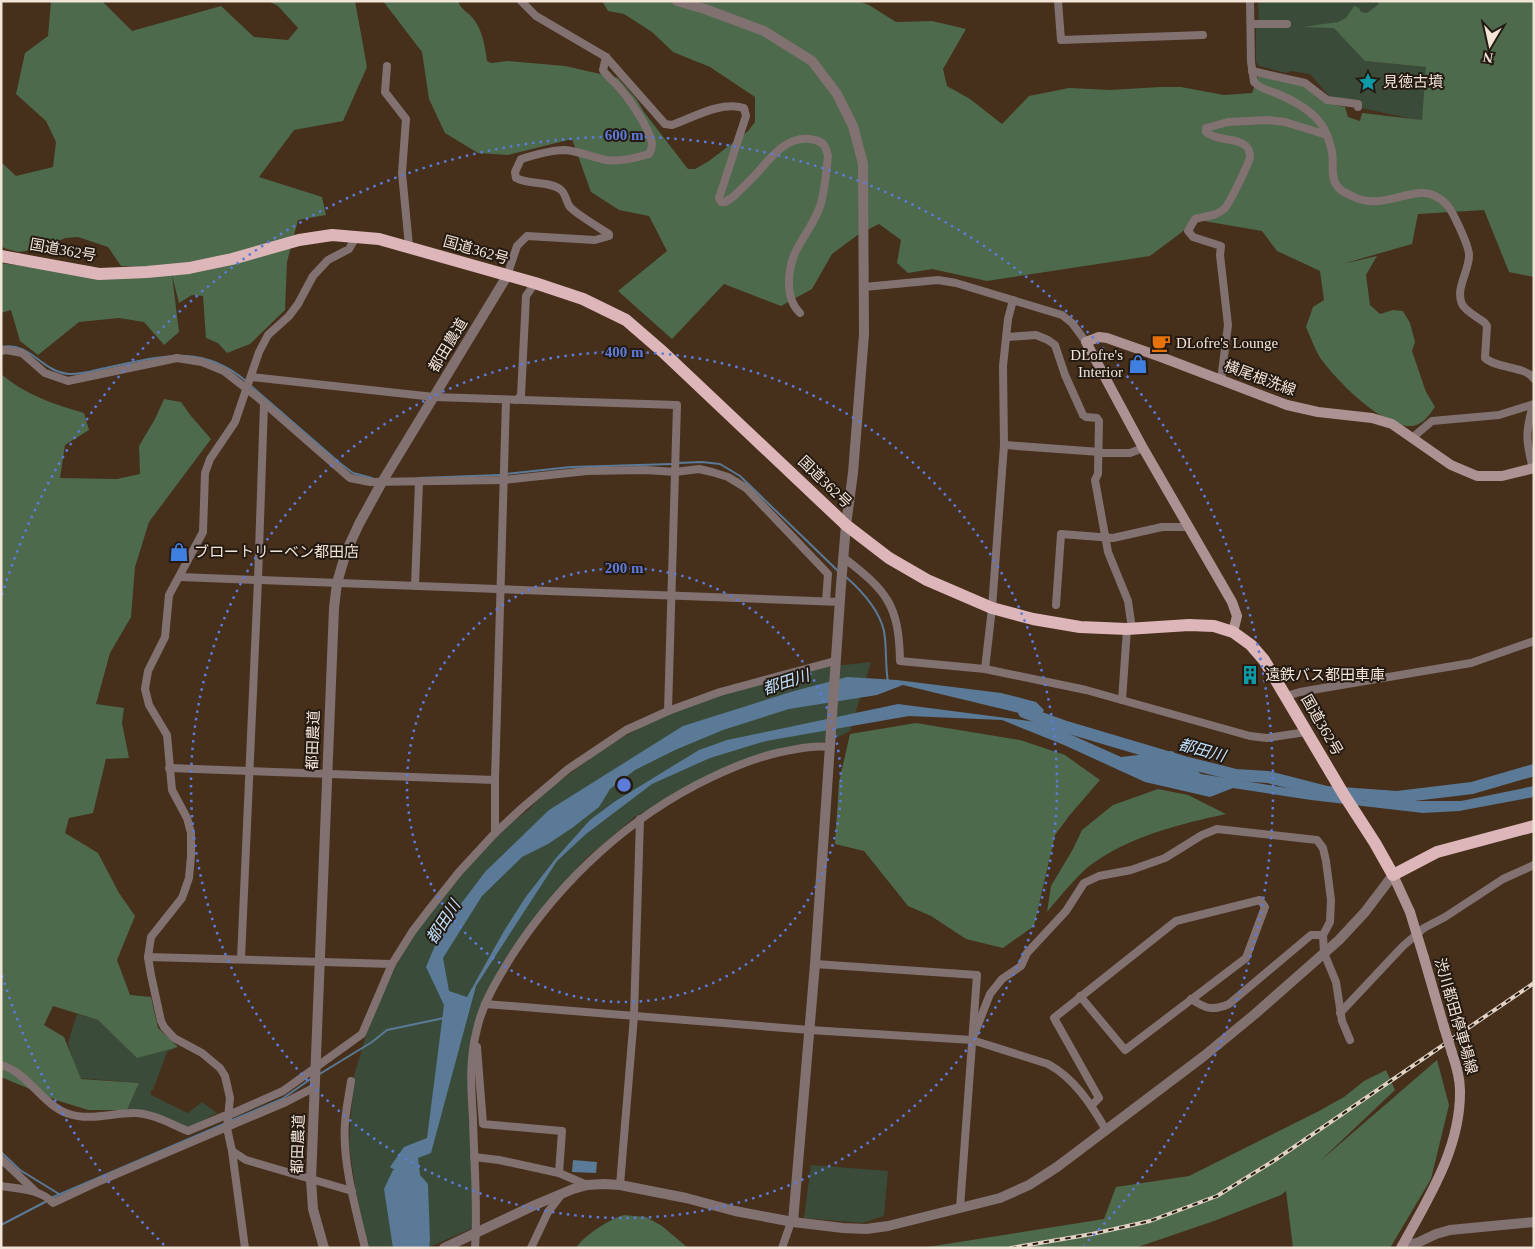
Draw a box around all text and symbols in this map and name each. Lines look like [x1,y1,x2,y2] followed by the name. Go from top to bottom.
[1465,20,1515,70] north arrow
[1482,49,1494,66] text: N
[1357,71,1379,93] place icon: 見徳古墳
[1383,74,1443,90] place label: 見徳古墳
[605,127,644,143] text: 600 m
[441,233,511,267] street label: 国道362号
[28,236,98,264] street label: 国道362号
[426,315,470,375] street label: 都田農道
[1150,332,1172,354] cafe icon: DLofre's Lounge
[1176,335,1279,351] place label: DLofre's Lounge
[605,344,644,360] text: 400 m
[1070,347,1123,380] place label: DLofre's Interior
[1127,353,1149,375] shop icon: DLofre's Interior
[1222,358,1298,398] street label: 横尾根洗線
[795,453,855,511] street label: 国道362号
[168,541,190,563] shop icon: ブロートリーベン都田店
[194,544,359,560] place label: ブロートリーベン都田店
[605,560,644,576] text: 200 m
[1239,664,1261,686] building icon: 遠鉄バス都田車庫
[761,666,813,698] water label: 都田川
[1265,667,1385,683] place label: 遠鉄バス都田車庫
[1298,692,1346,758] street label: 国道362号
[304,710,322,770] street label: 都田農道
[1177,736,1229,765] water label: 都田川
[615,776,633,794] centre of rings
[423,896,464,947] water label: 都田川
[1432,956,1480,1076] street label: 渋川都田停車場線
[289,1114,307,1174] street label: 都田農道

